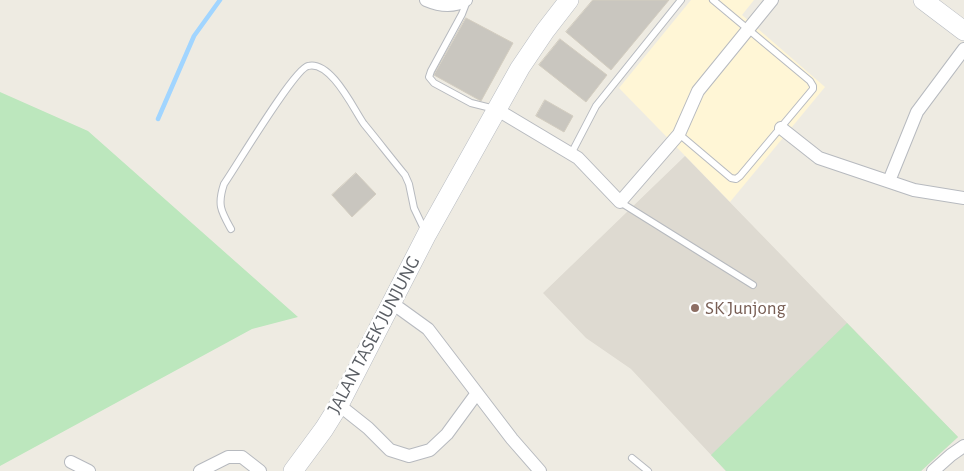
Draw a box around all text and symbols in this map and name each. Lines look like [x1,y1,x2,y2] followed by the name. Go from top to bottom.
[323,252,425,418] street label: JALAN TASEK JUNJUNG
[705,297,786,319] place label: SK Junjong
[689,302,701,314] marker: SK Junjong

